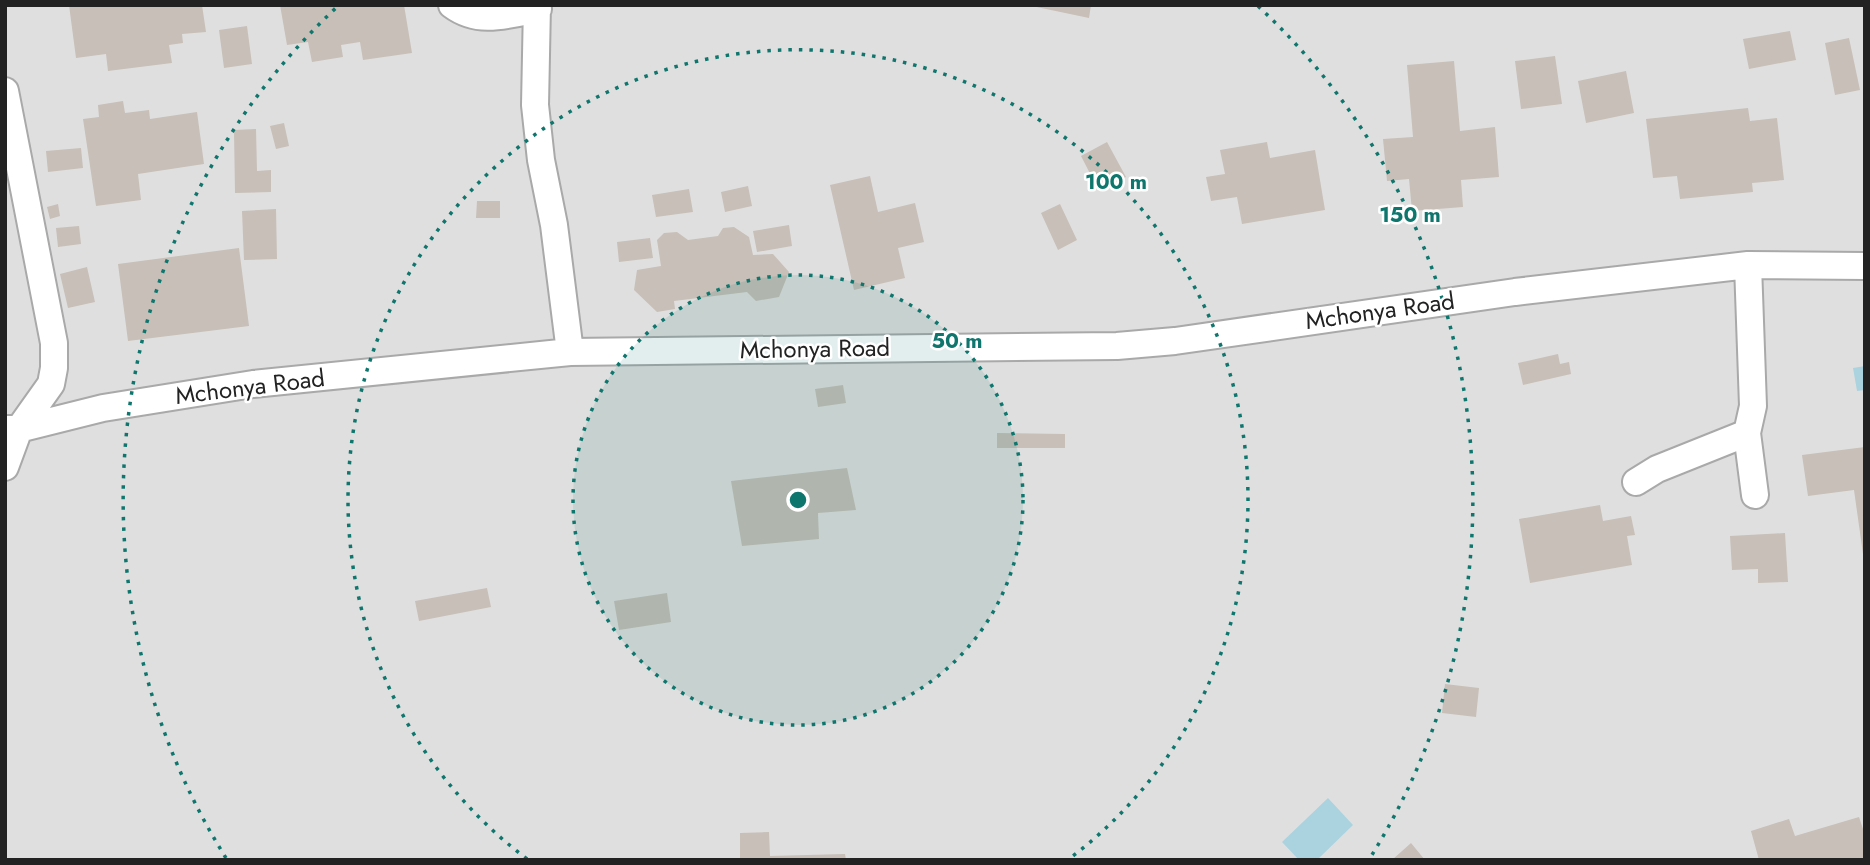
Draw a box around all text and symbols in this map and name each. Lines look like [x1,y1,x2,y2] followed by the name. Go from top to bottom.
[1085,167,1147,197] text: 100 m
[1379,200,1441,230] text: 150 m
[1303,283,1457,338] street label: Mchonya Road
[932,326,982,356] text: 50 m
[740,330,890,367] street label: Mchonya Road
[173,360,327,413] street label: Mchonya Road
[786,488,810,512] centre of rings

